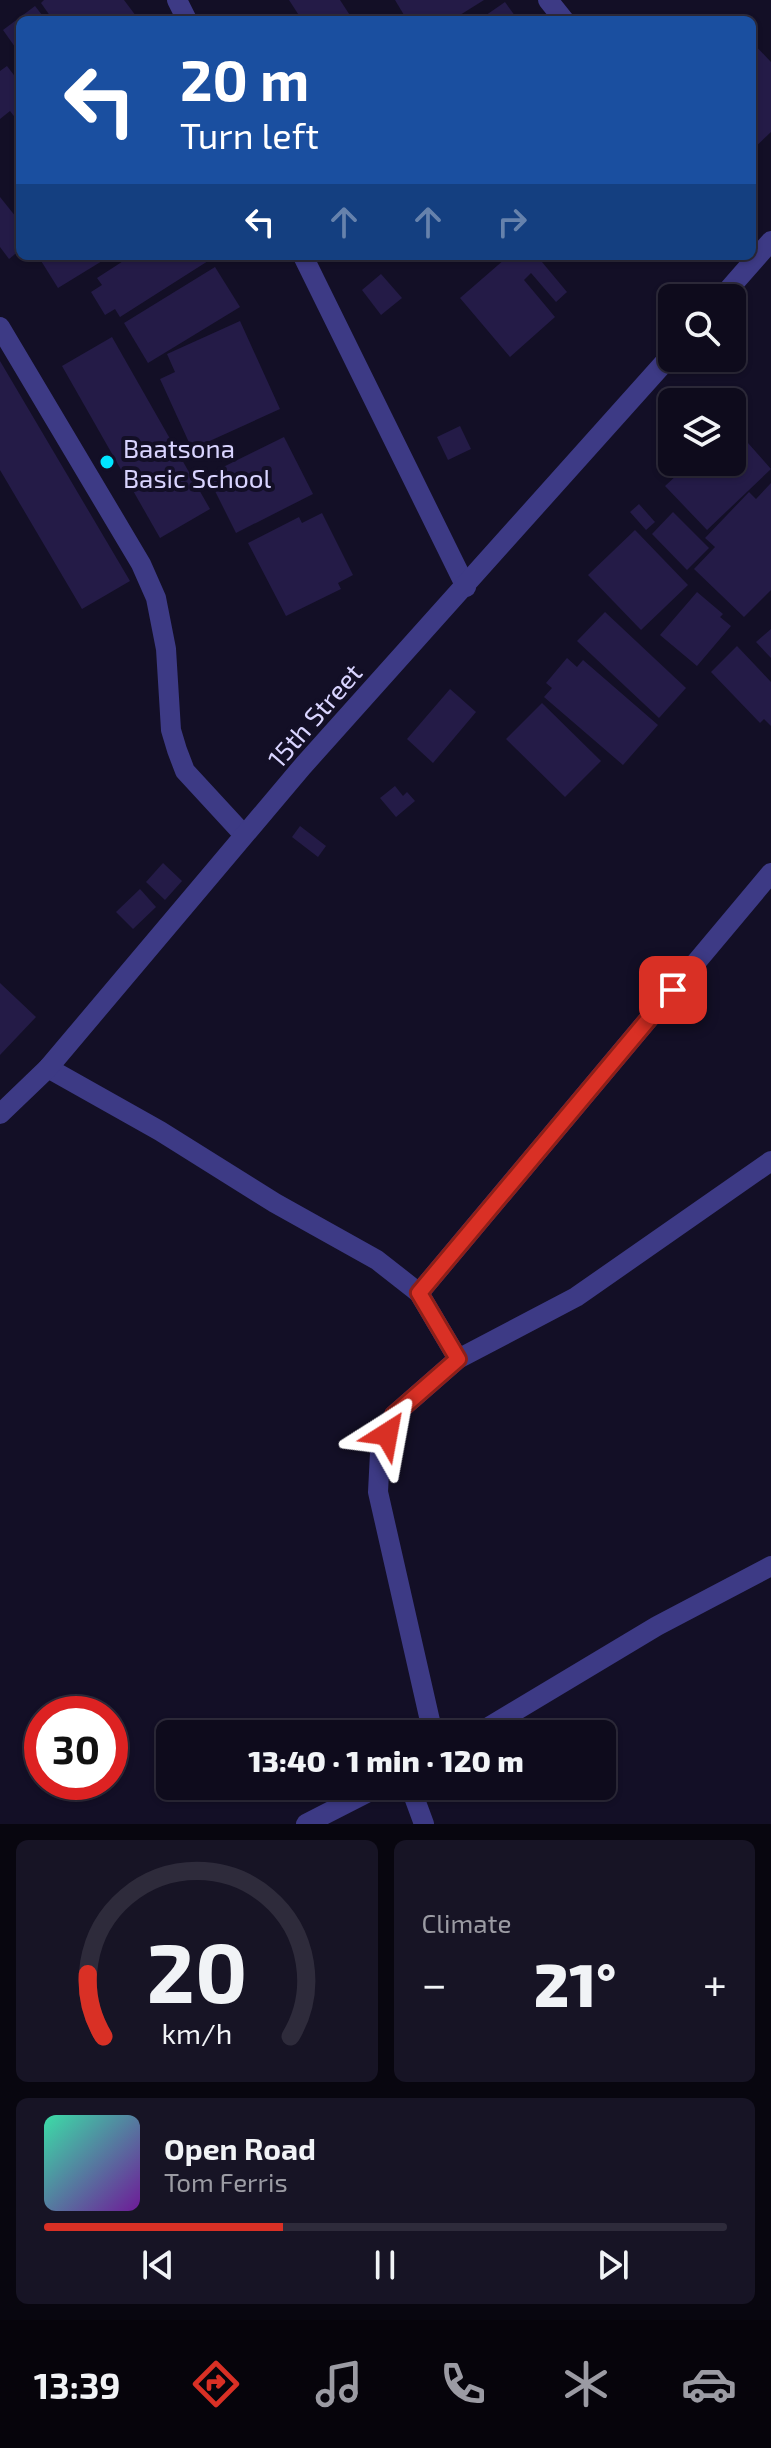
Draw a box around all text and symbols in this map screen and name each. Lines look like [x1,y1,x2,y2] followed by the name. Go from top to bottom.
[180,45,309,112] text: 20 m
[48,48,152,152] icon: left
[180,113,319,156] text: Turn left
[238,200,282,244] icon: left
[322,200,366,244] icon: ahead
[406,200,450,244] icon: ahead
[490,200,534,244] icon: right
[658,284,746,476] map controls
[658,284,746,372] button: search
[658,388,746,476] button: layers
[123,432,272,493] place label: Baatsona Basic School
[98,453,116,471] marker: Baatsona Basic School
[261,657,368,773] street label: 15th Street
[639,956,707,1024] pin
[651,968,695,1012] icon: arrive
[345,1392,429,1476] position arrow
[24,1696,128,1800] speed limit sign: 30
[248,1742,524,1778] text: 13:40 · 1 min · 120 m
[422,1907,511,1938] text: Climate
[146,1920,247,2020] text: 20
[534,1947,616,2019] text: 21°
[422,1956,447,2009] text: −
[703,1956,727,2009] text: +
[161,2015,232,2050] text: km/h
[164,2130,316,2166] text: Open Road
[164,2166,288,2197] text: Tom Ferris
[136,2243,180,2287] icon: previous
[363,2243,407,2287] icon: pause
[591,2243,635,2287] icon: next
[188,2356,244,2412] icon: directions
[311,2356,367,2412] icon: music
[435,2356,491,2412] icon: phone
[558,2356,614,2412] icon: climate
[681,2356,737,2412] icon: car
[34,2363,121,2406] text: 13:39

